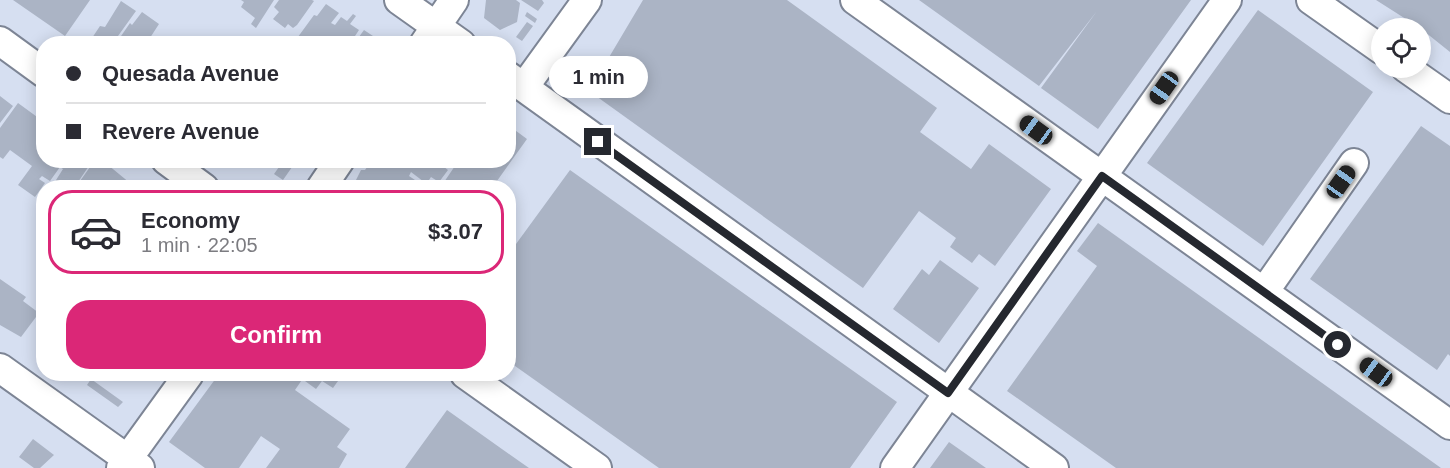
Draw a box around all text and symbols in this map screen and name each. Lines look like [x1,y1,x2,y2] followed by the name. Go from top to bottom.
[1371,18,1431,78] map controls
[1371,18,1431,78] button: locate
[548,55,648,97] callout: 1 min
[102,61,279,86] text: Quesada Avenue
[572,66,625,88] text: 1 min
[1146,68,1182,108] car
[1016,112,1056,148] car
[102,119,259,144] text: Revere Avenue
[584,128,611,155] route end
[1323,162,1359,202] car
[69,205,123,259] icon: car
[141,208,240,233] text: Economy
[428,219,483,244] text: $3.07
[141,234,258,256] text: 1 min · 22:05
[66,300,486,369] button: Confirm
[1324,331,1351,358] route start
[1356,354,1396,390] car

